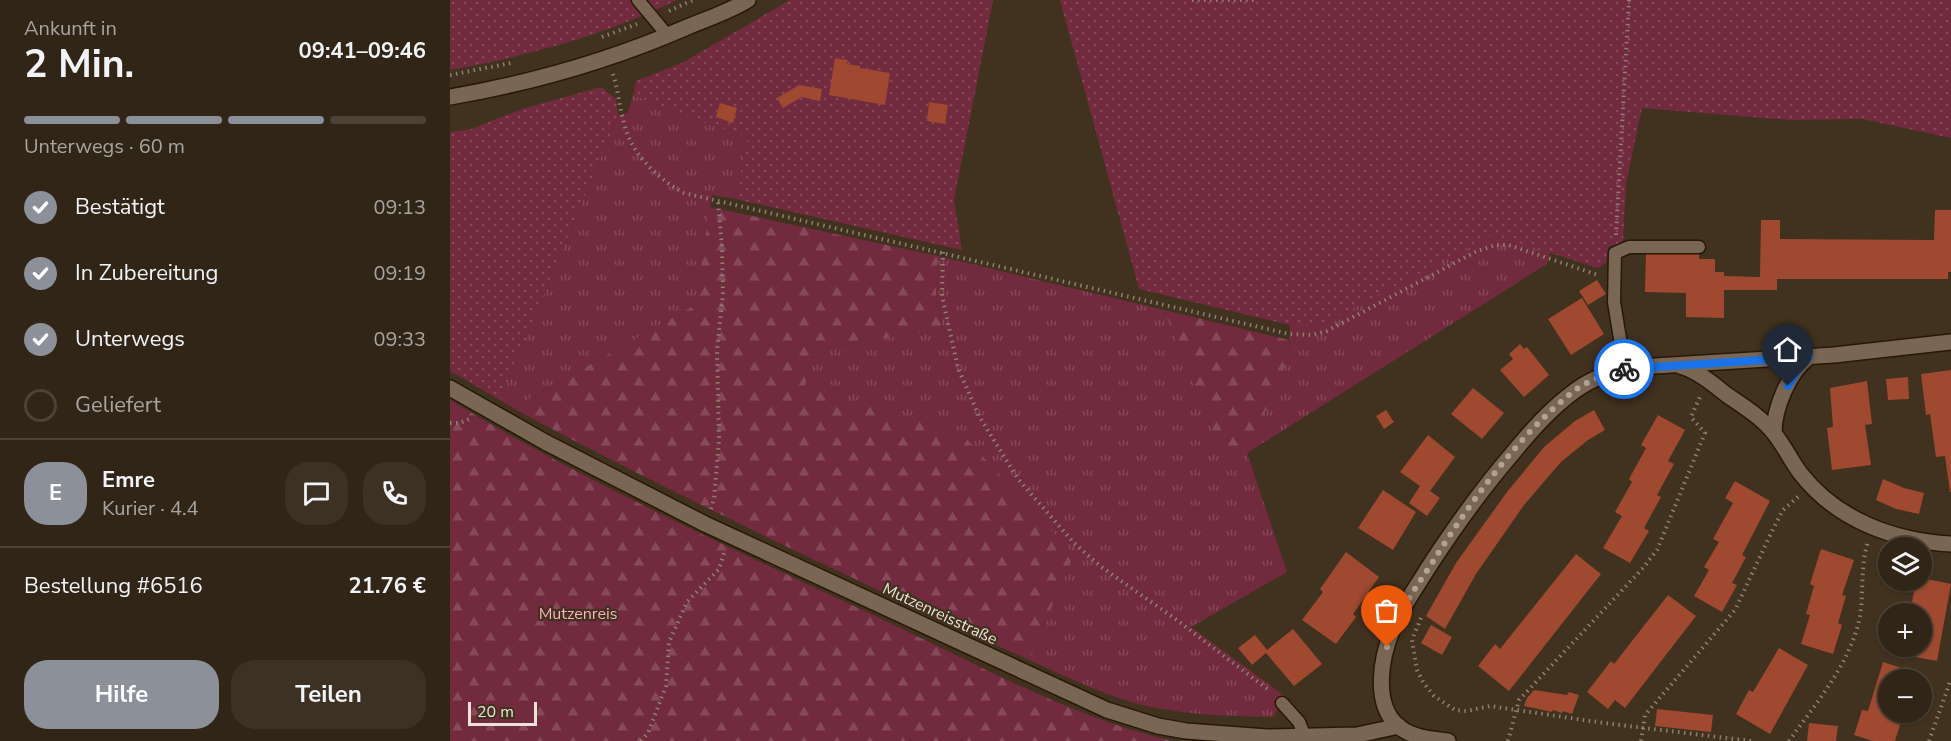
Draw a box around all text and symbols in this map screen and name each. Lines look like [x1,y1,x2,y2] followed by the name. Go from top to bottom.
[24,15,117,42] text: Ankunft in
[298,36,426,66] text: 09:41–09:46
[24,38,134,91] text: 2 Min.
[24,133,185,160] text: Unterwegs · 60 m
[24,191,57,224] icon: check
[75,192,165,222] text: Bestätigt
[373,194,426,221] text: 09:13
[24,257,57,290] icon: check
[75,258,218,288] text: In Zubereitung
[373,260,426,287] text: 09:19
[24,323,57,356] icon: check
[75,324,185,354] text: Unterwegs
[1762,324,1813,386] pin
[373,326,426,353] text: 09:33
[1771,333,1804,366] icon: home
[1594,339,1654,399] courier
[1608,353,1641,386] icon: bike
[75,390,161,420] text: Geliefert
[285,462,348,525] button: chat
[363,462,426,525] button: phone
[102,465,155,495] text: Emre
[49,478,62,508] text: E
[102,495,199,522] text: Kurier · 4.4
[1878,537,1932,723] map controls
[1878,537,1932,591] button: layers
[24,571,203,601] text: Bestellung #6516
[349,571,426,601] text: 21.76 €
[879,578,1001,650] street label: Mutzenreisstraße
[1361,585,1412,647] pin
[1370,594,1403,627] icon: bag
[539,603,617,625] park label: Mutzenreis
[1878,603,1932,657] button: +
[24,660,219,729] button: Hilfe
[231,660,426,729] button: Teilen
[1878,669,1932,723] button: −
[468,699,537,726] scale bar
[477,701,514,723] text: 20 m

